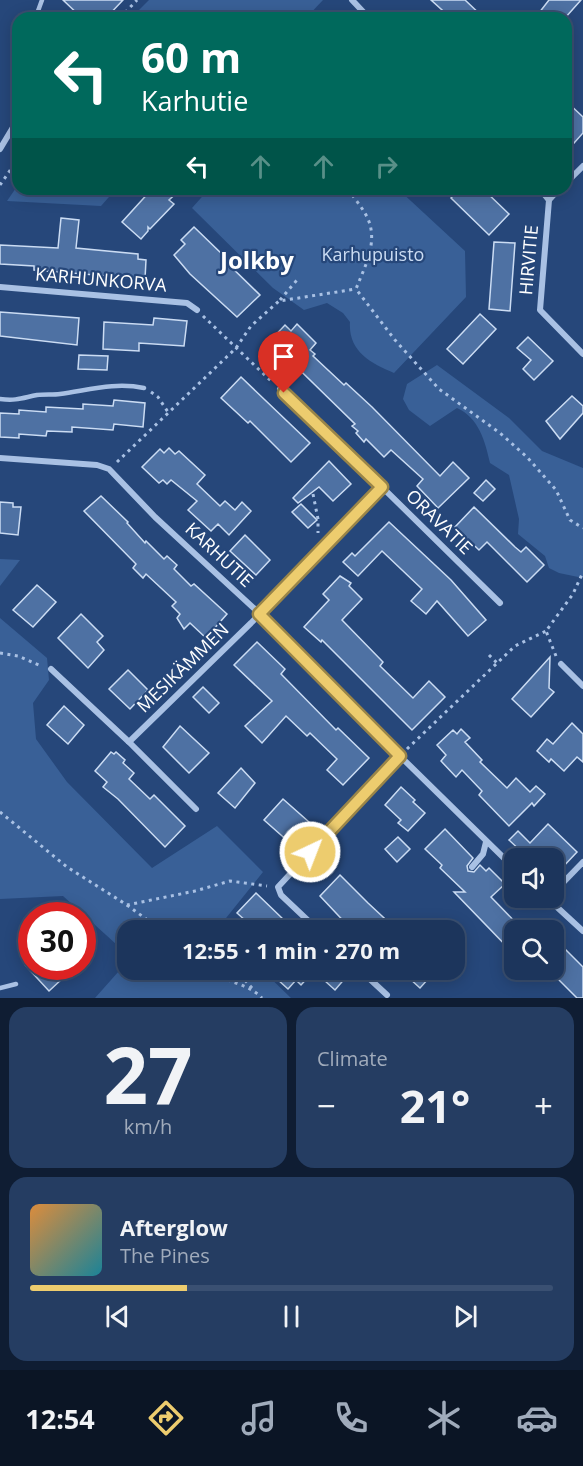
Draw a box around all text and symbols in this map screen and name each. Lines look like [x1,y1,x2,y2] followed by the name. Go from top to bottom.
[141,28,241,85] text: 60 m
[42,36,120,114] icon: left
[141,82,248,119] text: Karhutie
[181,150,214,183] icon: left
[244,150,277,183] icon: ahead
[307,150,340,183] icon: ahead
[370,150,403,183] icon: right
[513,224,543,296] street label: HIRVITIE
[322,242,424,266] park label: Karhupuisto
[218,243,294,276] district label: Jolkby
[34,261,168,297] street label: KARHUNKORVA
[258,331,309,393] pin
[267,340,300,373] icon: arrive
[401,484,478,559] street label: ORAVATIE
[180,517,259,592] street label: KARHUTIE
[131,617,234,717] street label: MESIKÄMMEN
[278,820,342,884] position arrow
[504,848,564,980] map controls
[504,848,564,908] button: sound
[18,902,96,980] speed limit sign: 30
[504,920,564,980] button: search
[182,935,400,965] text: 12:55 · 1 min · 270 m
[103,1021,193,1127] text: 27
[317,1045,388,1072] text: Climate
[400,1075,470,1136] text: 21°
[317,1083,336,1128] text: −
[534,1083,553,1128] text: +
[124,1113,172,1140] text: km/h
[120,1212,228,1242] text: Afterglow
[120,1242,210,1269] text: The Pines
[101,1300,134,1333] icon: previous
[275,1300,308,1333] icon: pause
[449,1300,482,1333] icon: next
[145,1397,187,1439] icon: directions
[238,1397,280,1439] icon: music
[330,1397,372,1439] icon: phone
[423,1397,465,1439] icon: climate
[516,1397,558,1439] icon: car
[25,1400,95,1437] text: 12:54

